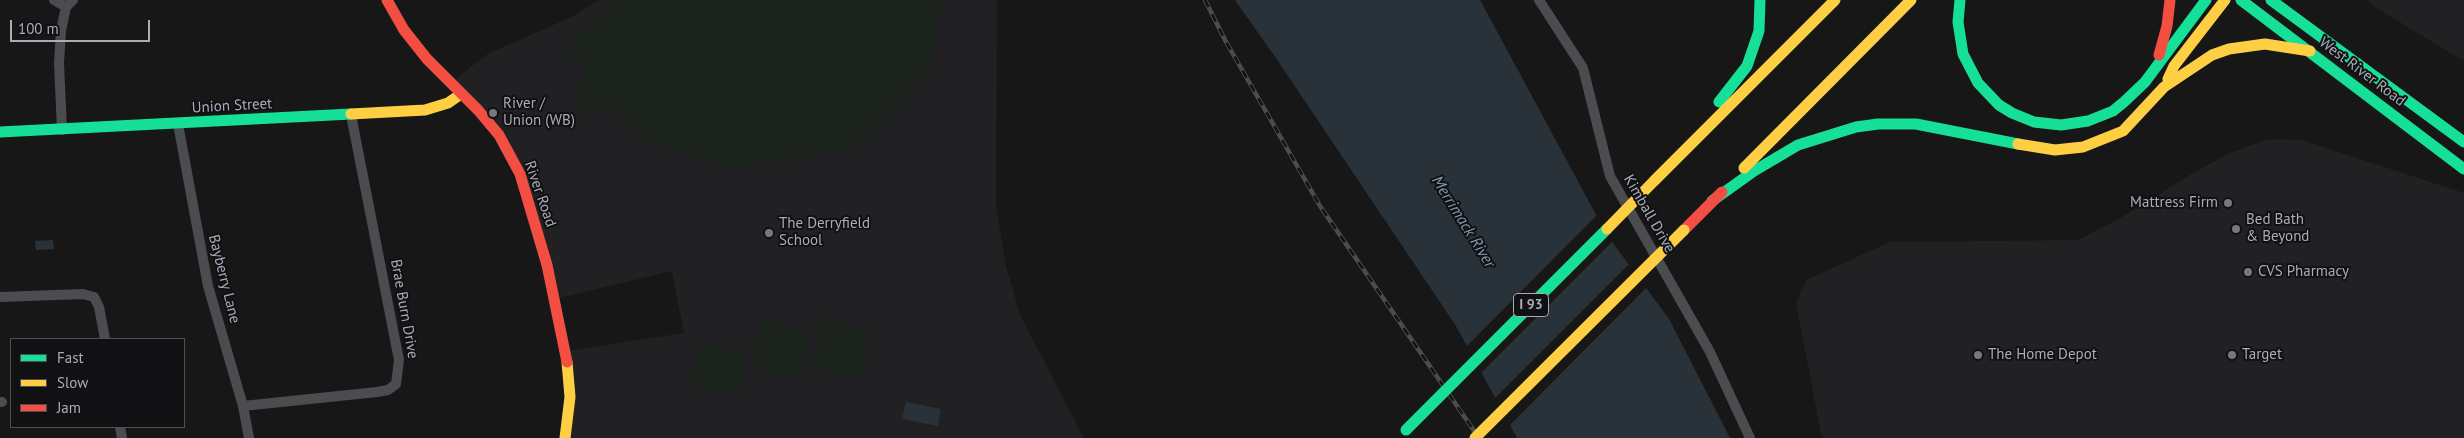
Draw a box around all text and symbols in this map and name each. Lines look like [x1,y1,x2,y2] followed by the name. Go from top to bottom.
[12,10,152,42] scale bar
[18,19,59,38] text: 100 m
[2315,34,2409,110] street label: West River Road
[191,95,273,117] street label: Union Street
[503,95,575,130] place label: River / Union (WB)
[487,107,499,119] marker: River / Union (WB)
[520,159,560,229] street label: River Road
[1619,172,1679,256] street label: Kimball Drive
[1427,173,1499,271] water label: Merrimack River
[2130,194,2218,212] place label: Mattress Firm
[2222,197,2234,209] marker: Mattress Firm
[2246,211,2309,246] place label: Bed Bath & Beyond
[779,215,870,250] place label: The Derryfield School
[2230,223,2242,235] marker: Bed Bath & Beyond
[763,227,775,239] marker: The Derryfield School
[204,233,244,325] street label: Bayberry Lane
[386,258,422,360] street label: Brae Burn Drive
[2258,263,2349,281] place label: CVS Pharmacy
[2242,266,2254,278] marker: CVS Pharmacy
[1514,294,1548,316] road number: I 93
[10,338,185,428] legend
[1988,346,2097,364] place label: The Home Depot
[2242,346,2282,364] place label: Target
[57,348,84,367] text: Fast
[1972,349,1984,361] marker: The Home Depot
[2226,349,2238,361] marker: Target
[57,373,88,392] text: Slow
[57,398,81,417] text: Jam

